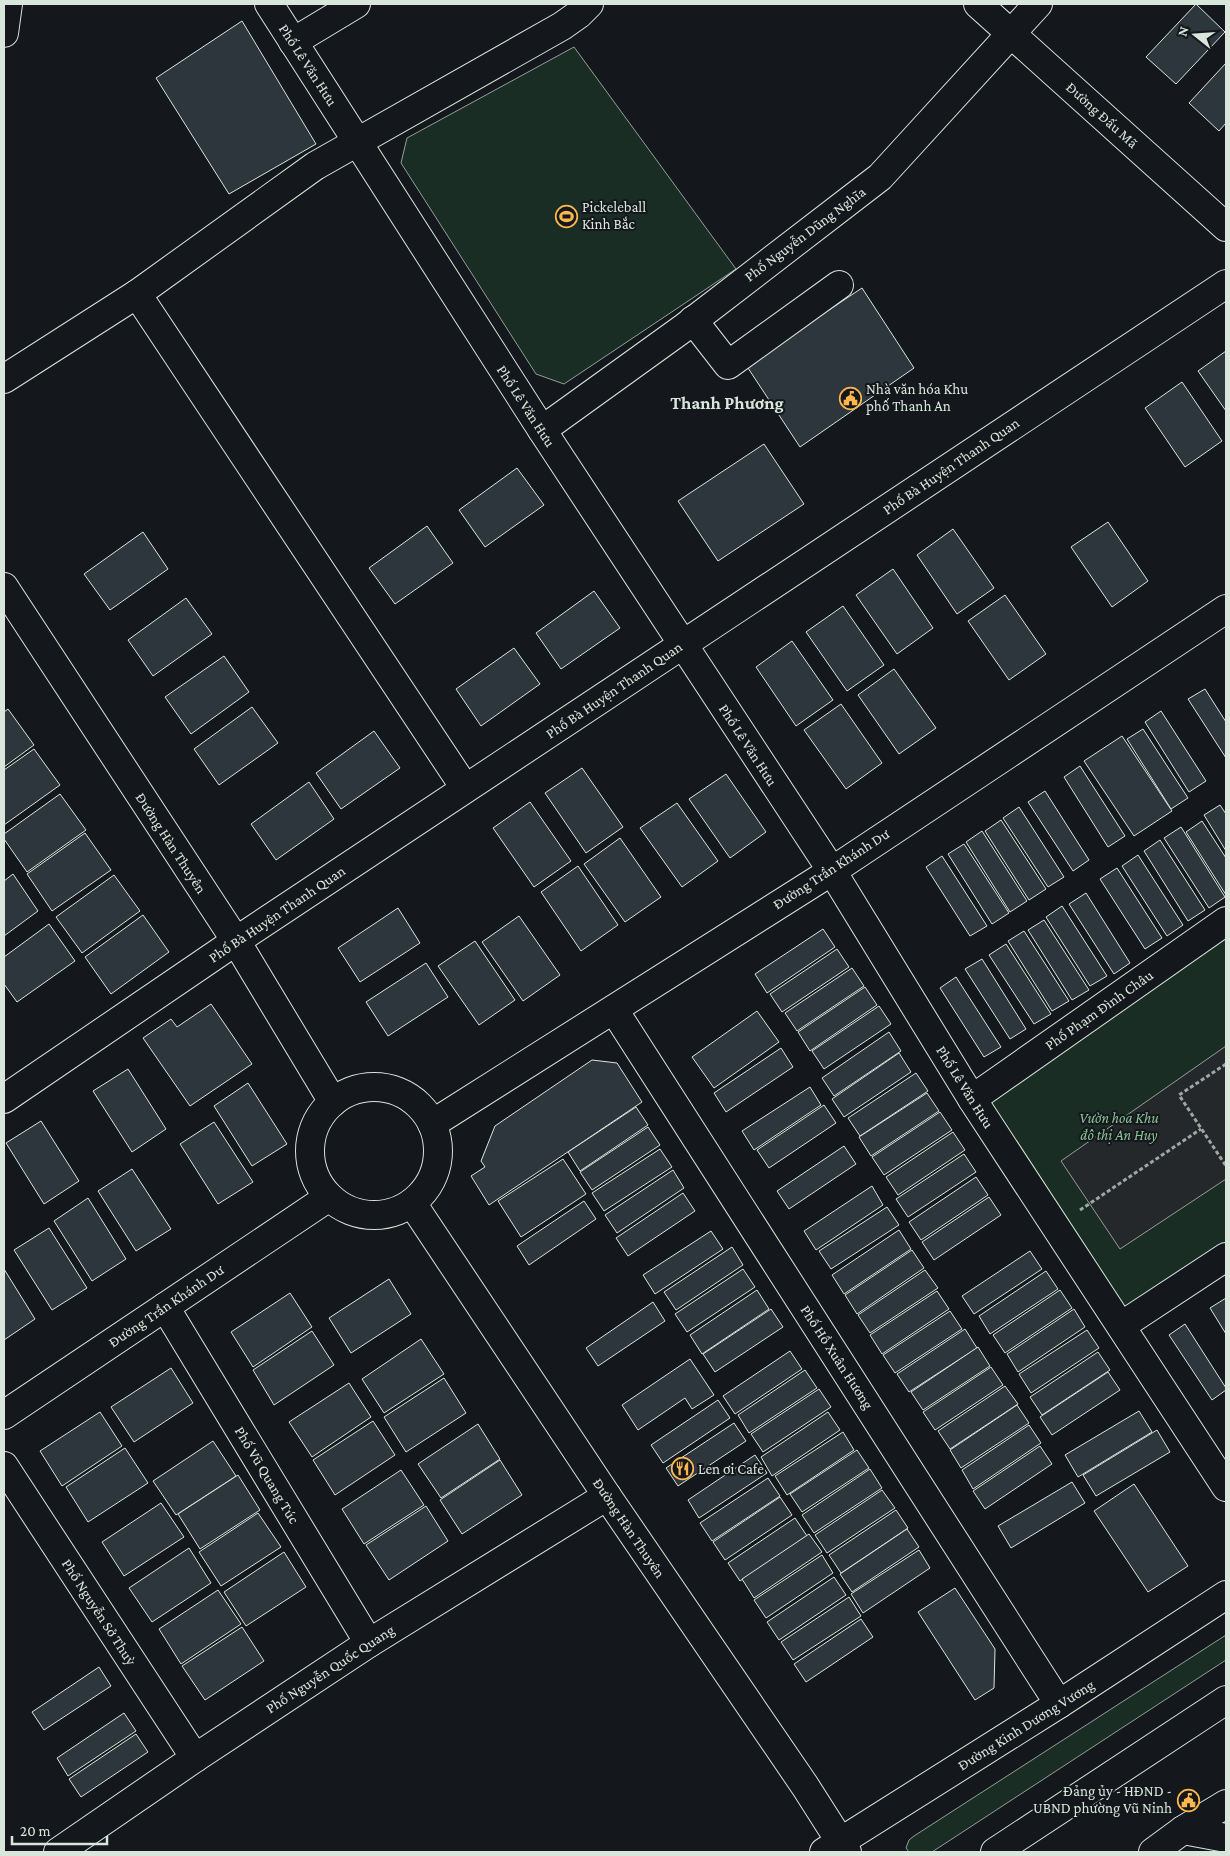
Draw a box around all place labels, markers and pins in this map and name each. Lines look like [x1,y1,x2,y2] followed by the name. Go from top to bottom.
[582,199,646,232] place label: Pickeleball Kinh Bắc
[554,204,578,228] sports icon: Pickeleball Kinh Bắc
[866,381,968,415] place label: Nhà văn hóa Khu phố Thanh An
[838,386,862,410] public building icon: Nhà văn hóa Khu phố Thanh An
[670,1457,694,1481] restaurant icon: Len ơi Cafe
[698,1461,764,1477] place label: Len ơi Cafe
[1033,1783,1172,1817] place label: Đảng ủy - HĐND - UBND phường Vũ Ninh
[1176,1788,1200,1812] public building icon: Đảng ủy - HĐND - UBND phường Vũ Ninh

